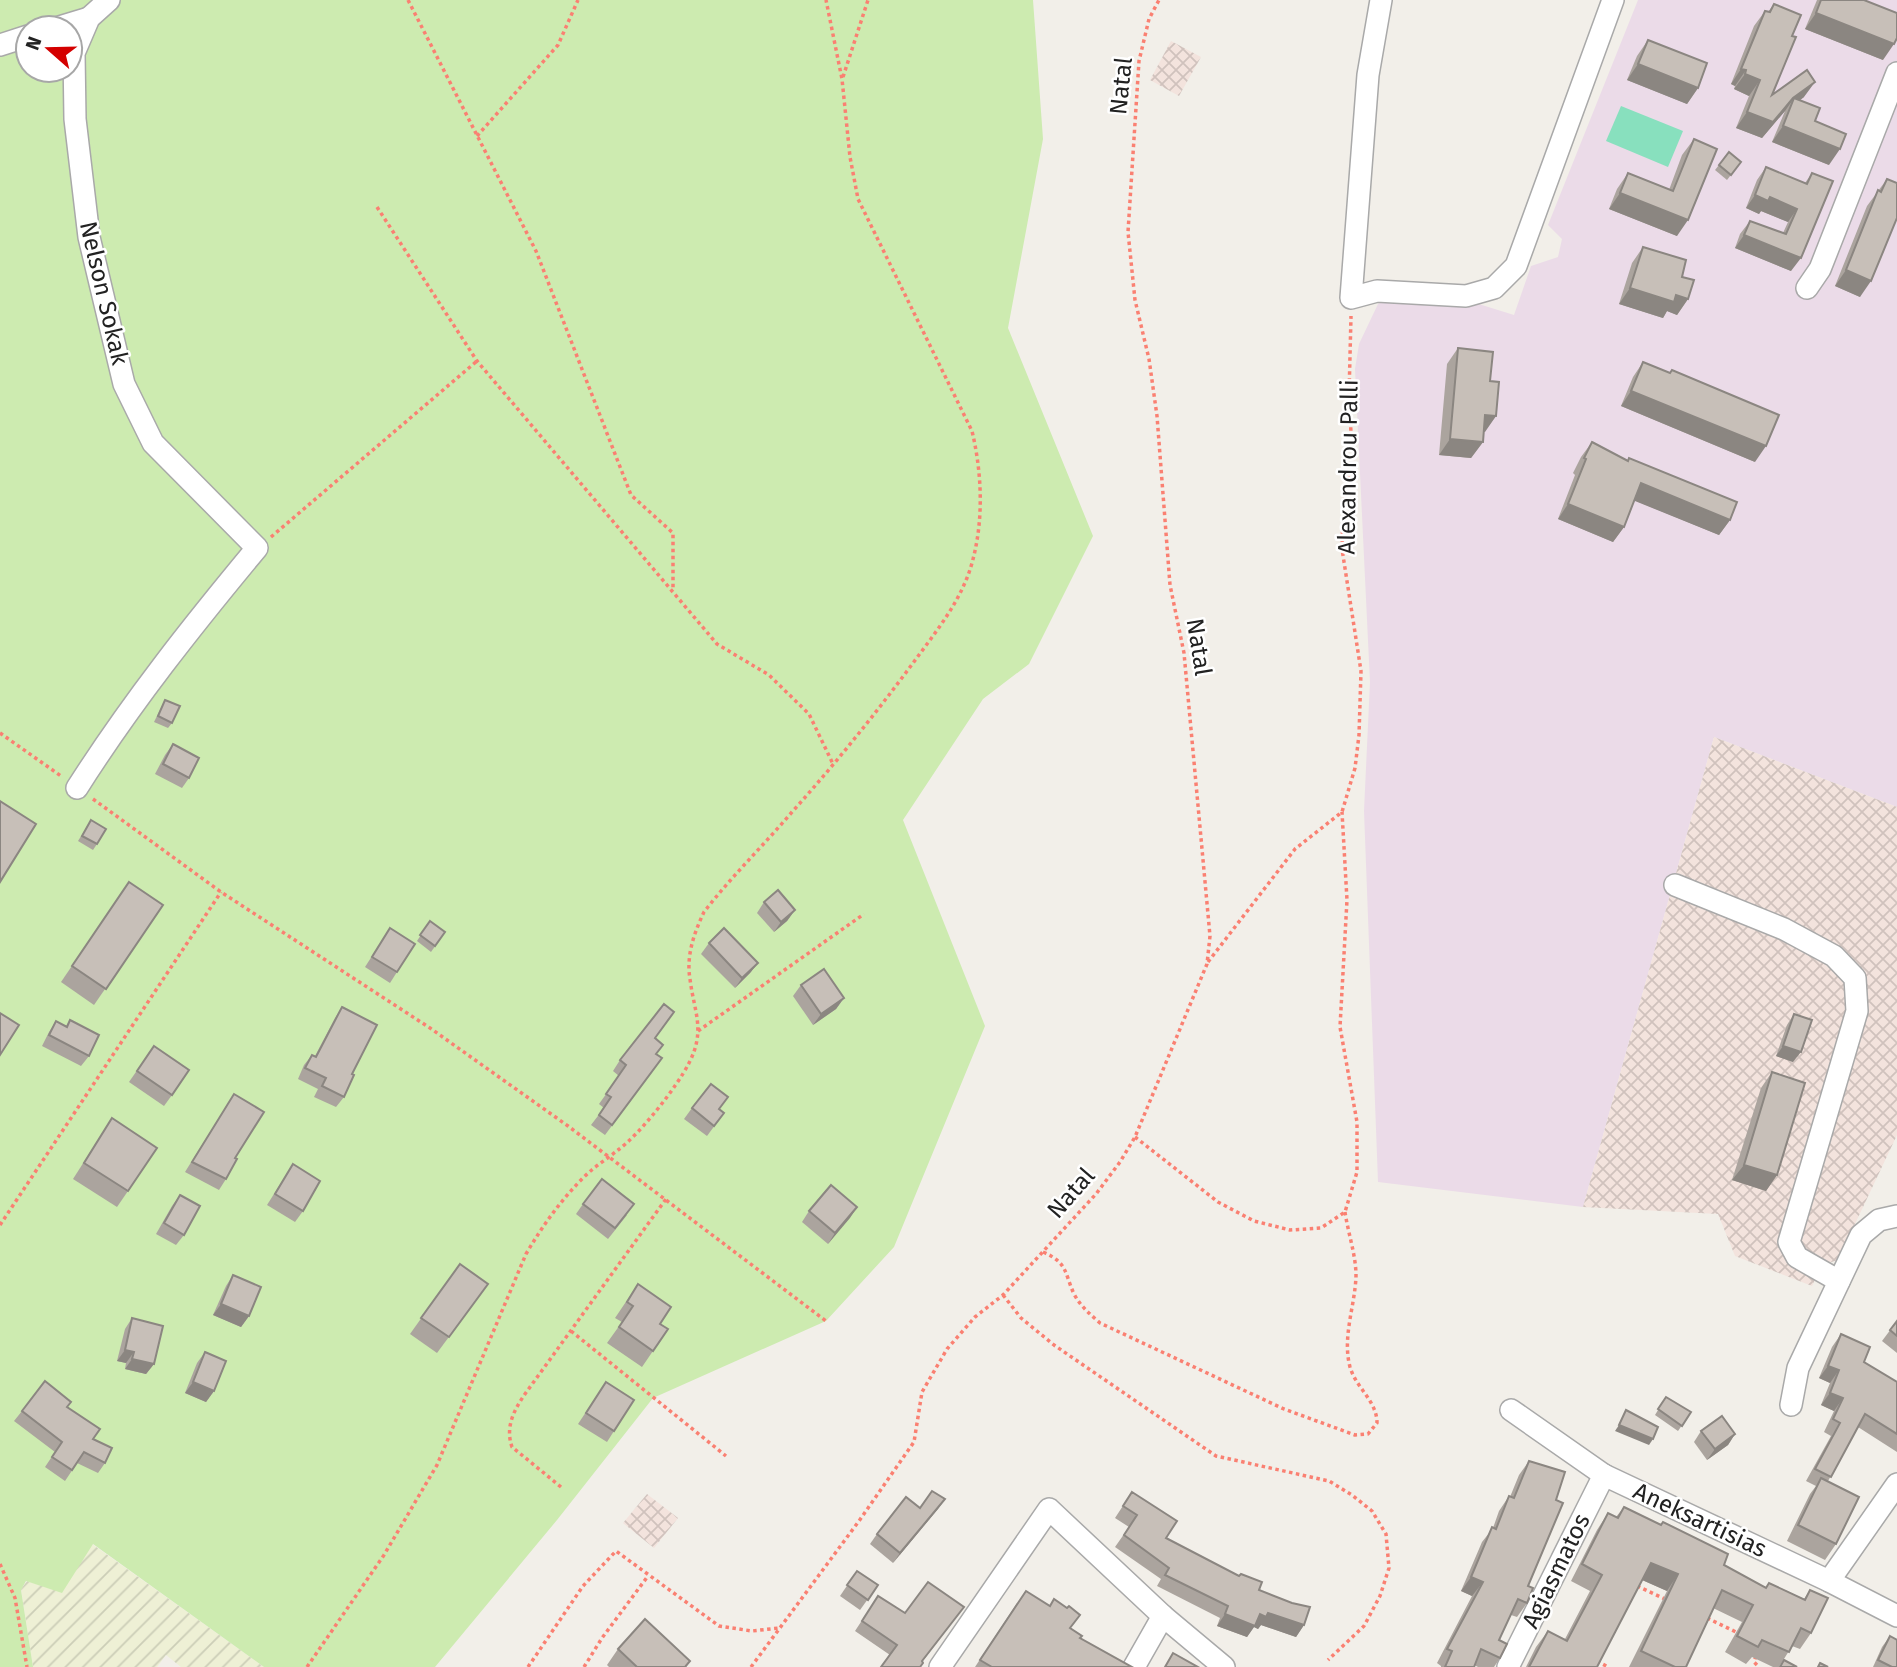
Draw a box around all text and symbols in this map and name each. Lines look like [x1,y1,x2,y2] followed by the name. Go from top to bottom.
[14,14,84,84] north arrow
[21,33,46,53] text: N
[1104,56,1138,116] street label: Natal
[74,218,134,368] street label: Nelson Sokak
[1332,379,1364,555] street label: Alexandrou Palli
[1181,616,1217,678] street label: Natal
[1041,1162,1101,1224] street label: Natal
[1629,1477,1771,1563] street label: Aneksartisias
[1516,1509,1596,1633] street label: Agiasmatos

